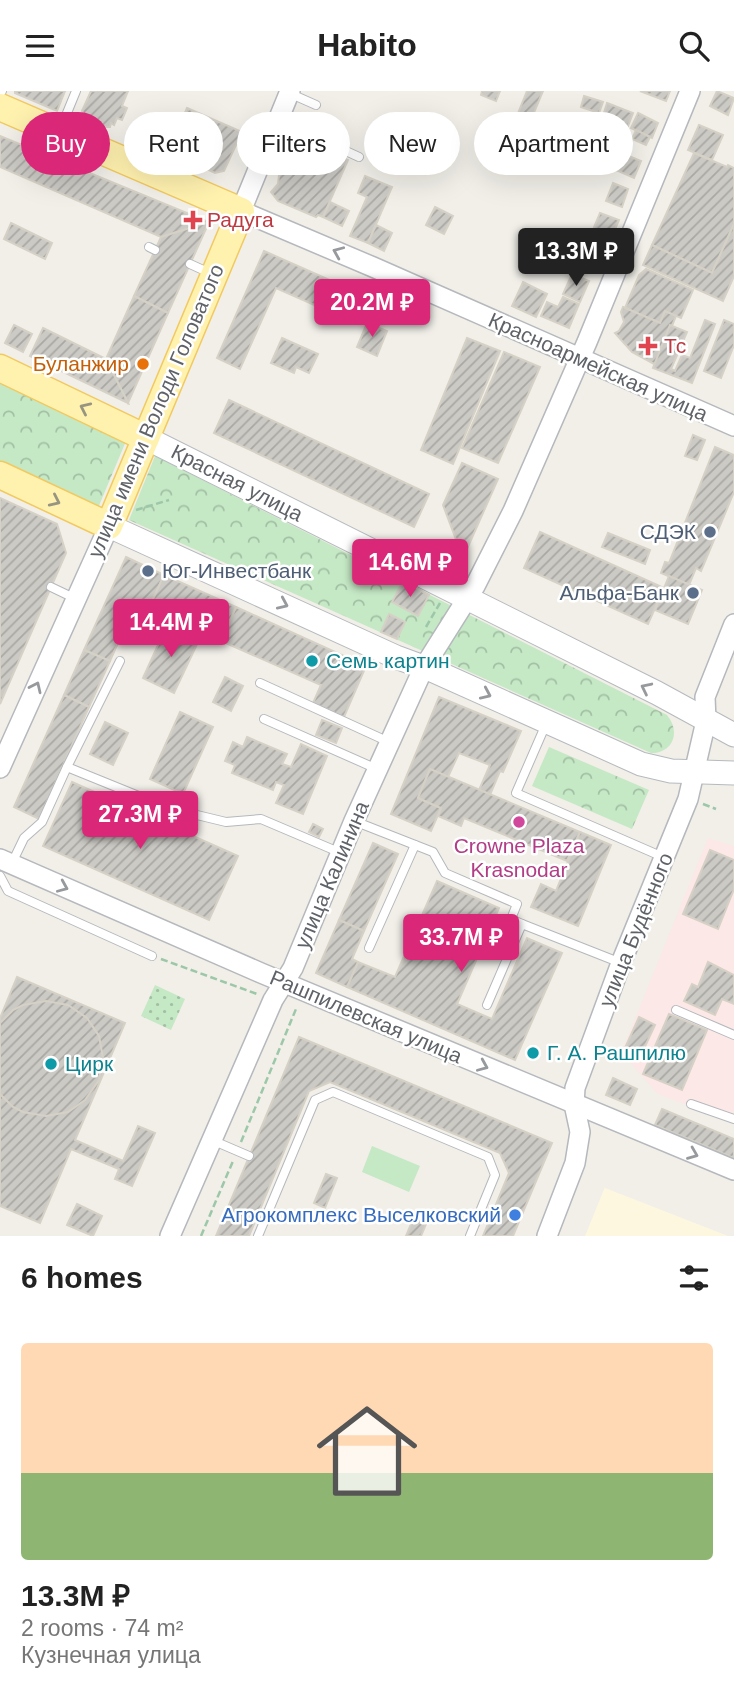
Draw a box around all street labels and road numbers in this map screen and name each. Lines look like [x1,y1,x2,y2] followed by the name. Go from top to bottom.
[83,261,228,561] street label: улица имени Володи Головатого
[485,308,712,425] street label: Красноармейская улица
[168,440,307,526] street label: Красная улица
[290,797,373,952] street label: улица Калинина
[594,849,677,1010] street label: улица Будённого
[267,966,466,1068] street label: Рашпилевская улица

